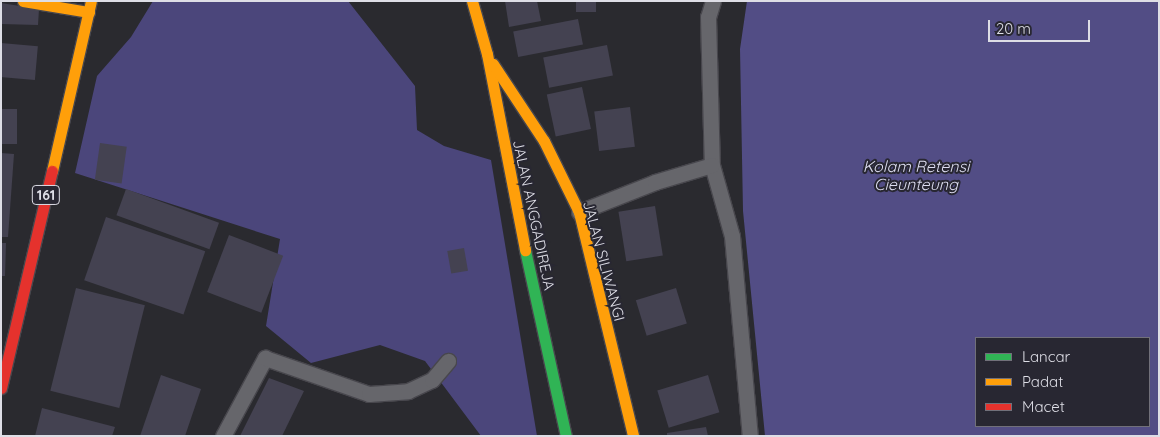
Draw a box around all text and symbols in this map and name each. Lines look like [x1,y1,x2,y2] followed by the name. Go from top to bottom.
[990,10,1092,42] scale bar
[996,19,1031,38] text: 20 m
[509,138,559,292] street label: JALAN ANGGADIREJA
[863,156,969,194] water label: Kolam Retensi Cieunteung
[31,184,61,206] road number: 161
[579,199,629,323] street label: JALAN SILIWANGI
[975,337,1150,427] legend
[1022,347,1070,366] text: Lancar
[1022,372,1063,391] text: Padat
[1022,397,1065,416] text: Macet

